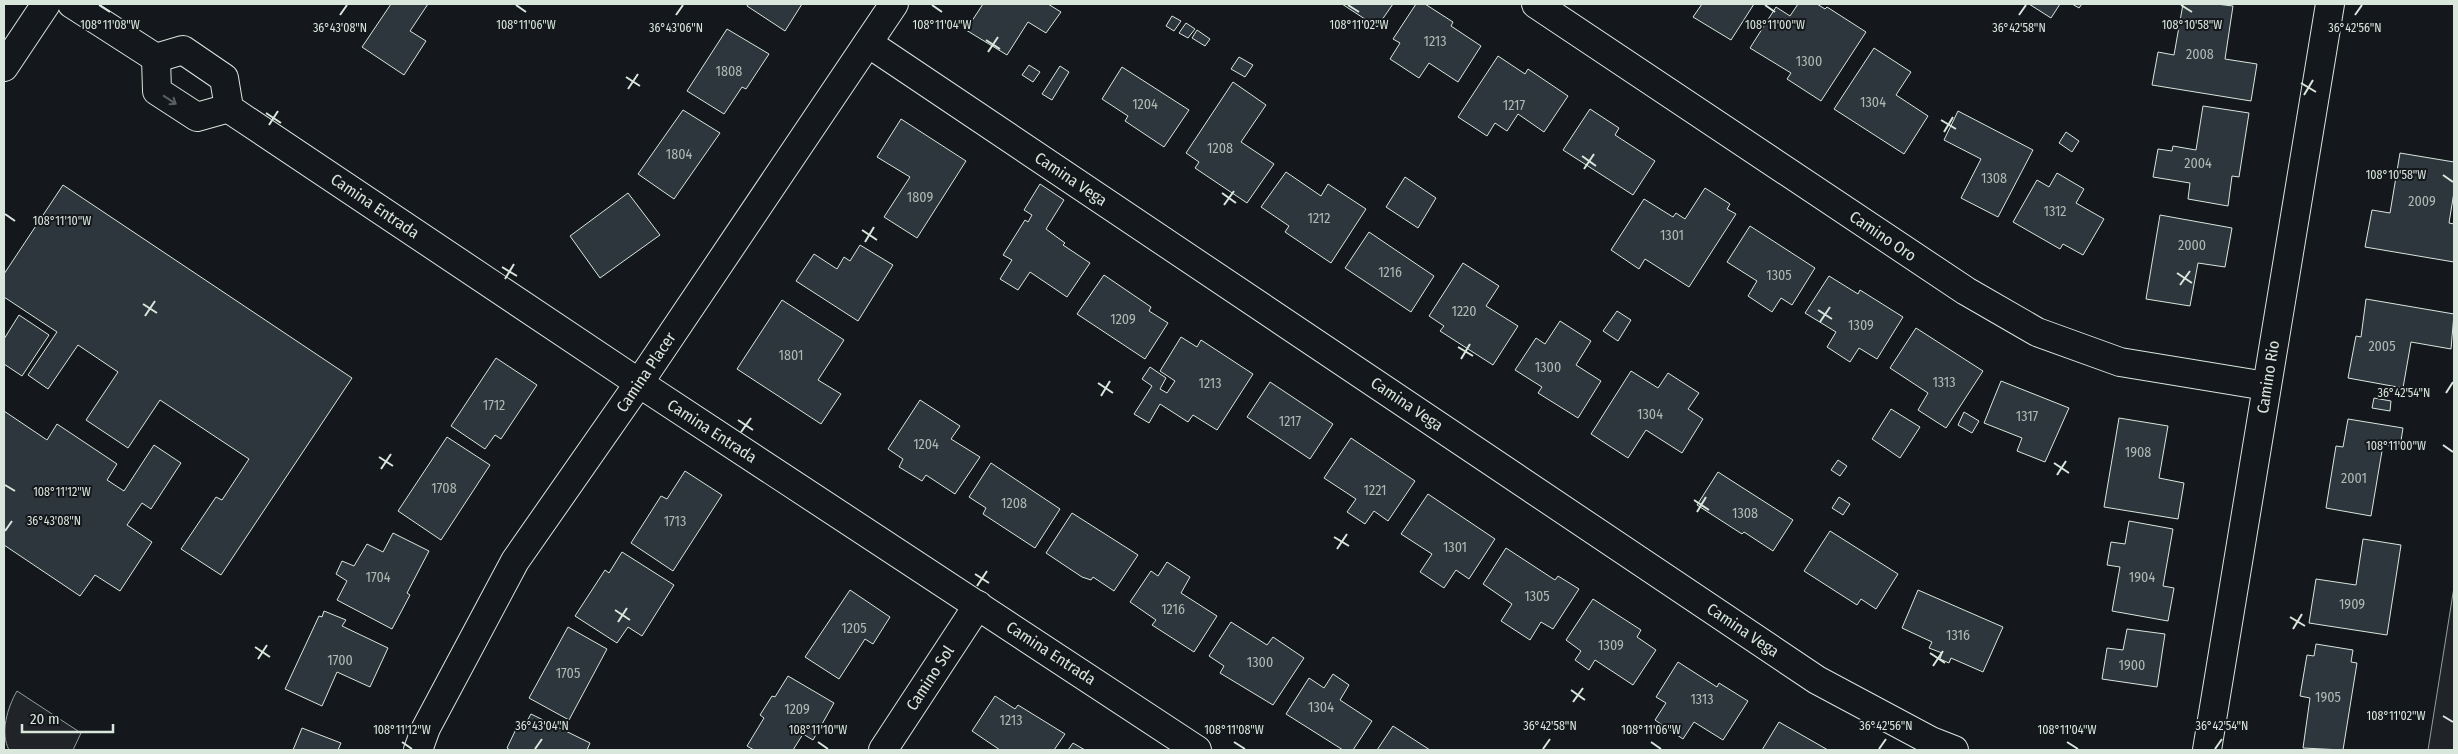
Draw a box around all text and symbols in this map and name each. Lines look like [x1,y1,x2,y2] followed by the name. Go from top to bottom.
[80,18,140,32] text: 108°11'08"W
[496,18,556,32] text: 108°11'06"W
[912,18,972,32] text: 108°11'04"W
[1330,18,1389,32] text: 108°11'02"W
[1745,18,1805,32] text: 108°11'00"W
[2162,18,2222,32] text: 108°10'58"W
[313,21,367,35] text: 36°43'08"N
[649,21,703,35] text: 36°43'06"N
[1992,21,2046,35] text: 36°42'58"N
[2328,21,2382,35] text: 36°42'56"N
[1423,33,1447,50] house number: 1213
[2186,46,2214,63] house number: 2008
[1796,53,1822,70] house number: 1300
[716,63,742,80] house number: 1808
[1860,94,1886,111] house number: 1304
[163,95,177,105] one-way arrow
[1132,96,1158,113] house number: 1204
[1503,97,1526,114] house number: 1217
[1207,140,1233,157] house number: 1208
[666,146,692,163] house number: 1804
[1031,148,1111,210] street label: Camina Vega
[2184,155,2212,172] house number: 2004
[2366,168,2426,182] text: 108°10'58"W
[327,169,423,243] street label: Camina Entrada
[1981,170,2007,187] house number: 1308
[907,189,933,206] house number: 1809
[2408,193,2436,210] house number: 2009
[2043,203,2067,220] house number: 1312
[1846,207,1920,265] street label: Camino Oro
[1308,210,1330,227] house number: 1212
[33,214,91,228] text: 108°11'10"W
[1660,227,1684,244] house number: 1301
[2178,237,2206,254] house number: 2000
[1378,264,1402,281] house number: 1216
[1766,267,1792,284] house number: 1305
[1451,303,1477,320] house number: 1220
[1110,311,1136,328] house number: 1209
[1848,317,1874,334] house number: 1309
[612,328,680,416] street label: Camina Placer
[2368,338,2396,355] house number: 2005
[2253,339,2283,415] street label: Camino Rio
[779,347,803,364] house number: 1801
[1535,359,1561,376] house number: 1300
[1367,373,1447,435] street label: Camina Vega
[1932,374,1956,391] house number: 1313
[1198,375,1222,392] house number: 1213
[2378,386,2430,400] text: 36°42'54"N
[664,395,760,467] street label: Camina Entrada
[483,397,505,414] house number: 1712
[1637,406,1663,423] house number: 1304
[2016,408,2039,425] house number: 1317
[1279,413,1302,430] house number: 1217
[913,436,939,453] house number: 1204
[2366,439,2426,453] text: 108°11'00"W
[2125,444,2151,461] house number: 1908
[2341,470,2367,487] house number: 2001
[431,480,457,497] house number: 1708
[1364,482,1386,499] house number: 1221
[33,485,91,499] text: 108°11'12"W
[1001,495,1027,512] house number: 1208
[1732,505,1758,522] house number: 1308
[664,513,686,530] house number: 1713
[27,514,81,528] text: 36°43'08"N
[1443,539,1467,556] house number: 1301
[365,569,391,586] house number: 1704
[2129,569,2155,586] house number: 1904
[1524,588,1550,605] house number: 1305
[2339,596,2365,613] house number: 1909
[1703,599,1783,661] street label: Camina Vega
[1161,601,1185,618] house number: 1216
[1003,617,1099,689] street label: Camina Entrada
[841,620,867,637] house number: 1205
[1946,627,1970,644] house number: 1316
[1598,637,1624,654] house number: 1309
[902,642,958,714] street label: Camino Sol
[327,652,353,669] house number: 1700
[1247,654,1273,671] house number: 1300
[2119,657,2145,674] house number: 1900
[556,665,580,682] house number: 1705
[2315,689,2341,706] house number: 1905
[1690,691,1714,708] house number: 1313
[1308,699,1334,716] house number: 1304
[784,701,810,718] house number: 1209
[22,702,114,734] scale bar
[2367,709,2426,723] text: 108°11'02"W
[30,710,60,728] text: 20 m
[999,712,1023,729] house number: 1213
[515,719,569,733] text: 36°43'04"N
[1523,719,1577,733] text: 36°42'58"N
[1859,719,1913,733] text: 36°42'56"N
[2196,719,2248,733] text: 36°42'54"N
[373,723,431,737] text: 108°11'12"W
[789,723,847,737] text: 108°11'10"W
[1204,723,1264,737] text: 108°11'08"W
[1621,723,1681,737] text: 108°11'06"W
[2037,723,2097,737] text: 108°11'04"W

